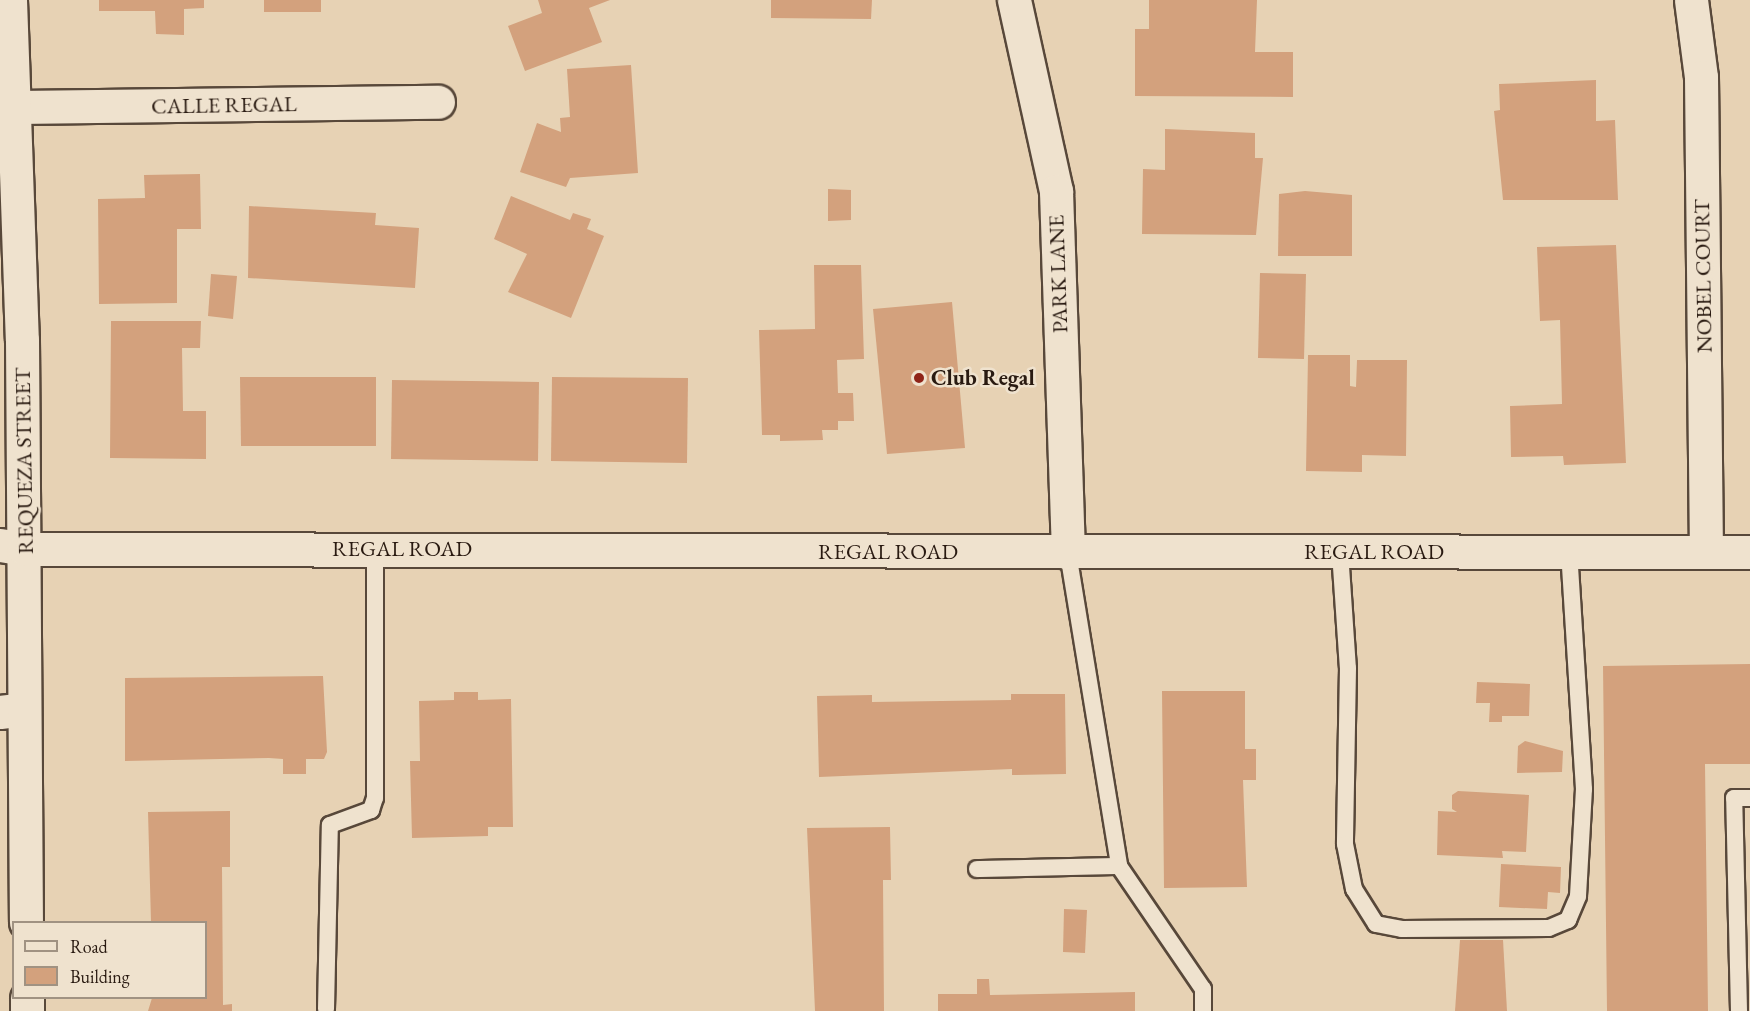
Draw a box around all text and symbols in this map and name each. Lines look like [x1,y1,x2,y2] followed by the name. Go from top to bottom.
[151,91,297,119] street label: CALLE REGAL
[1688,199,1718,353] street label: NOBEL COURT
[1043,214,1073,334] street label: PARK LANE
[931,365,1035,391] place label: Club Regal
[9,367,39,555] street label: REQUEZA STREET
[912,371,926,385] marker: Club Regal
[332,536,472,562] street label: REGAL ROAD
[818,539,958,565] street label: REGAL ROAD
[1304,539,1444,565] street label: REGAL ROAD
[12,921,207,999] legend
[70,935,108,958] text: Road
[70,965,130,988] text: Building

